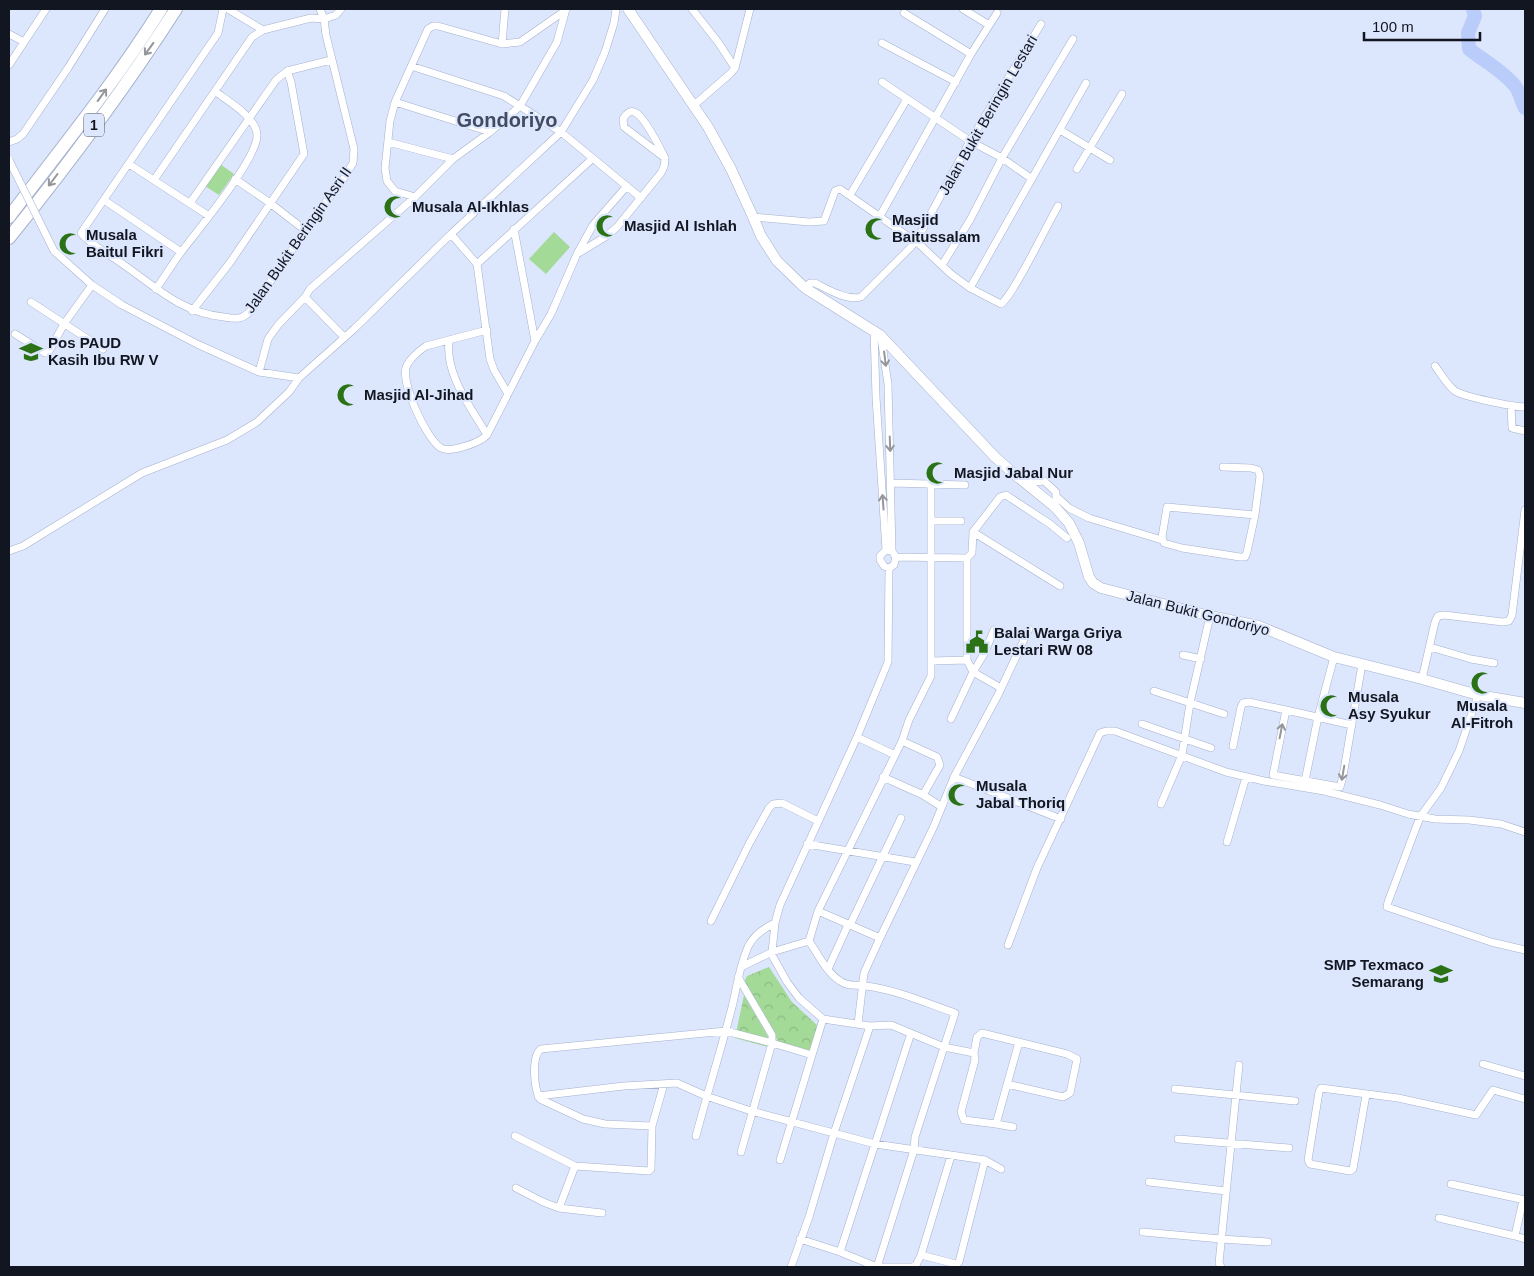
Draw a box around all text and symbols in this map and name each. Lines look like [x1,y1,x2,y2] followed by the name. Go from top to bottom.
[1364,10,1480,42] scale bar
[1372,18,1414,35] text: 100 m
[935,32,1040,198] street label: Jalan Bukit Beringin Lestari
[144,42,155,56] one-way arrow
[96,88,107,102] one-way arrow
[456,109,558,131] district label: Gondoriyo
[84,114,104,136] road number: 1
[241,163,355,316] street label: Jalan Bukit Beringin Asri II
[48,173,58,187] one-way arrow
[382,194,408,220] mosque icon: Musala Al-Ikhlas
[412,198,529,215] place label: Musala Al-Ikhlas
[892,211,980,245] place label: Masjid Baitussalam
[594,213,620,239] mosque icon: Masjid Al Ishlah
[863,216,889,242] mosque icon: Masjid Baitussalam
[624,217,737,234] place label: Masjid Al Ishlah
[86,226,164,260] place label: Musala Baitul Fikri
[57,231,83,257] mosque icon: Musala Baitul Fikri
[48,334,159,368] place label: Pos PAUD Kasih Ibu RW V
[18,339,44,365] school or university icon: Pos PAUD Kasih Ibu RW V
[880,351,890,367] one-way arrow
[335,382,361,408] mosque icon: Masjid Al-Jihad
[364,386,473,403] place label: Masjid Al-Jihad
[886,436,895,452] one-way arrow
[924,460,950,486] mosque icon: Masjid Jabal Nur
[954,464,1073,481] place label: Masjid Jabal Nur
[879,494,888,510] one-way arrow
[1125,587,1271,639] street label: Jalan Bukit Gondoriyo
[994,624,1122,658] place label: Balai Warga Griya Lestari RW 08
[964,629,990,655] public building icon: Balai Warga Griya Lestari RW 08
[1469,670,1495,696] mosque icon: Musala Al-Fitroh
[1348,688,1431,722] place label: Musala Asy Syukur
[1318,693,1344,719] mosque icon: Musala Asy Syukur
[1451,697,1513,731] place label: Musala Al-Fitroh
[1277,723,1287,739] one-way arrow
[1338,764,1348,780] one-way arrow
[976,777,1065,811] place label: Musala Jabal Thoriq
[946,782,972,808] mosque icon: Musala Jabal Thoriq
[1324,956,1424,990] place label: SMP Texmaco Semarang
[1428,961,1454,987] school or university icon: SMP Texmaco Semarang

